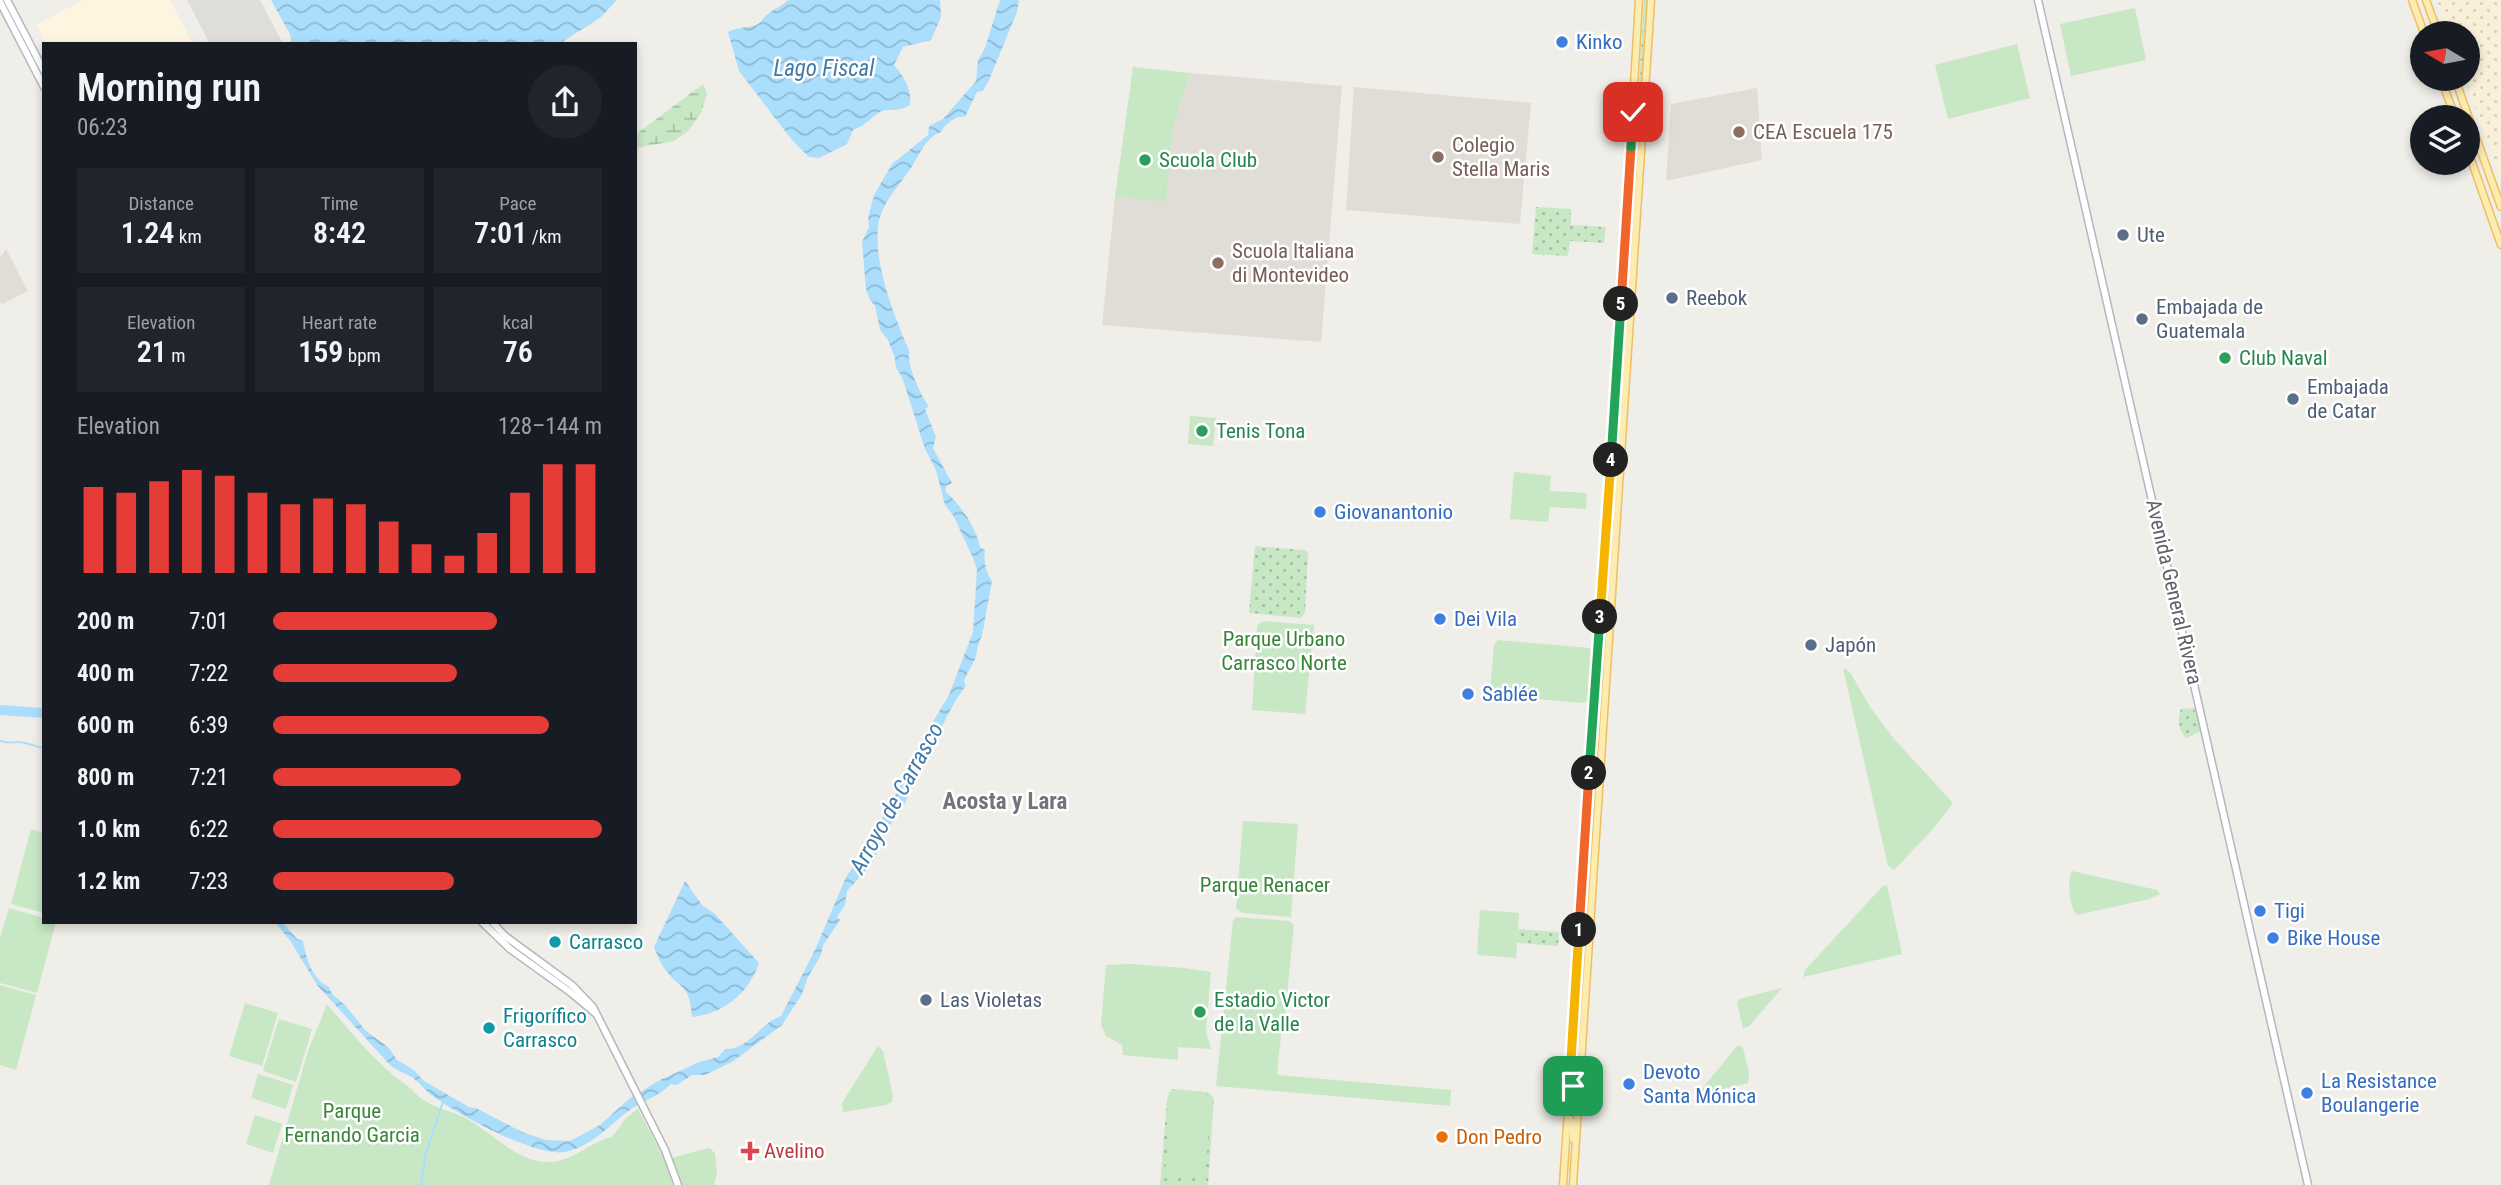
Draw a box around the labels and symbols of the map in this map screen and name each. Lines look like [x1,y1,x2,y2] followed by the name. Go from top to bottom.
[2410,21,2480,91] north arrow
[1576,30,1622,54] place label: Kinko
[1554,34,1570,50] marker: Kinko
[774,55,875,82] water label: Lago Fiscal
[1603,82,1663,142] pin
[1753,120,1893,144] place label: CEA Escuela 175
[1731,124,1747,140] marker: CEA Escuela 175
[1452,133,1550,181] place label: Colegio Stella Maris
[1159,148,1257,172] place label: Scuola Club
[1430,149,1446,165] marker: Colegio Stella Maris
[1137,152,1153,168] marker: Scuola Club
[2137,223,2165,247] place label: Ute
[2115,227,2131,243] marker: Ute
[1232,239,1354,287] place label: Scuola Italiana di Montevideo
[1210,255,1226,271] marker: Scuola Italiana di Montevideo
[1604,286,1638,322] pin: 5
[1686,286,1748,310] place label: Reebok
[1664,290,1680,306] marker: Reebok
[2156,295,2263,343] place label: Embajada de Guatemala
[2134,311,2150,327] marker: Embajada de Guatemala
[2239,346,2328,370] place label: Club Naval
[2217,350,2233,366] marker: Club Naval
[2307,375,2389,423] place label: Embajada de Catar
[2285,391,2301,407] marker: Embajada de Catar
[1216,419,1305,443] place label: Tenis Tona
[1194,423,1210,439] marker: Tenis Tona
[1594,442,1628,477] pin: 4
[2141,497,2207,687] street label: Avenida General Rivera
[1334,500,1453,524] place label: Giovanantonio
[1312,504,1328,520] marker: Giovanantonio
[1582,600,1618,634] pin: 3
[1454,607,1517,631] place label: Dei Vila
[1432,611,1448,627] marker: Dei Vila
[1221,627,1347,675] park label: Parque Urbano Carrasco Norte
[1825,633,1876,657] place label: Japón
[1803,637,1819,653] marker: Japón
[1482,682,1538,706] place label: Sablée
[1460,686,1476,702] marker: Sablée
[843,718,949,879] water label: Arroyo de Carrasco
[1572,756,1606,790] pin: 2
[943,788,1068,815] district label: Acosta y Lara
[1200,873,1330,897] park label: Parque Renacer
[2274,899,2305,923] place label: Tigi
[2252,903,2268,919] marker: Tigi
[1562,912,1596,948] pin: 1
[2287,926,2380,950] place label: Bike House
[569,930,643,954] place label: Carrasco
[2265,930,2281,946] marker: Bike House
[547,934,563,950] marker: Carrasco
[940,988,1042,1012] place label: Las Violetas
[1214,988,1330,1036] place label: Estadio Victor de la Valle
[918,992,934,1008] marker: Las Violetas
[503,1004,587,1052] place label: Frigorífico Carrasco
[1192,1004,1208,1020] marker: Estadio Victor de la Valle
[481,1020,497,1036] marker: Frigorífico Carrasco
[1543,1056,1603,1116] pin
[1643,1060,1756,1108] place label: Devoto Santa Mónica
[2321,1069,2437,1117] place label: La Resistance Boulangerie
[1621,1076,1637,1092] marker: Devoto Santa Mónica
[2299,1085,2315,1101] marker: La Resistance Boulangerie
[284,1099,420,1147] park label: Parque Fernando Garcia
[1456,1125,1542,1149] place label: Don Pedro
[1434,1129,1450,1145] marker: Don Pedro
[764,1139,825,1163] place label: Avelino
[742,1143,758,1159] marker: Avelino

